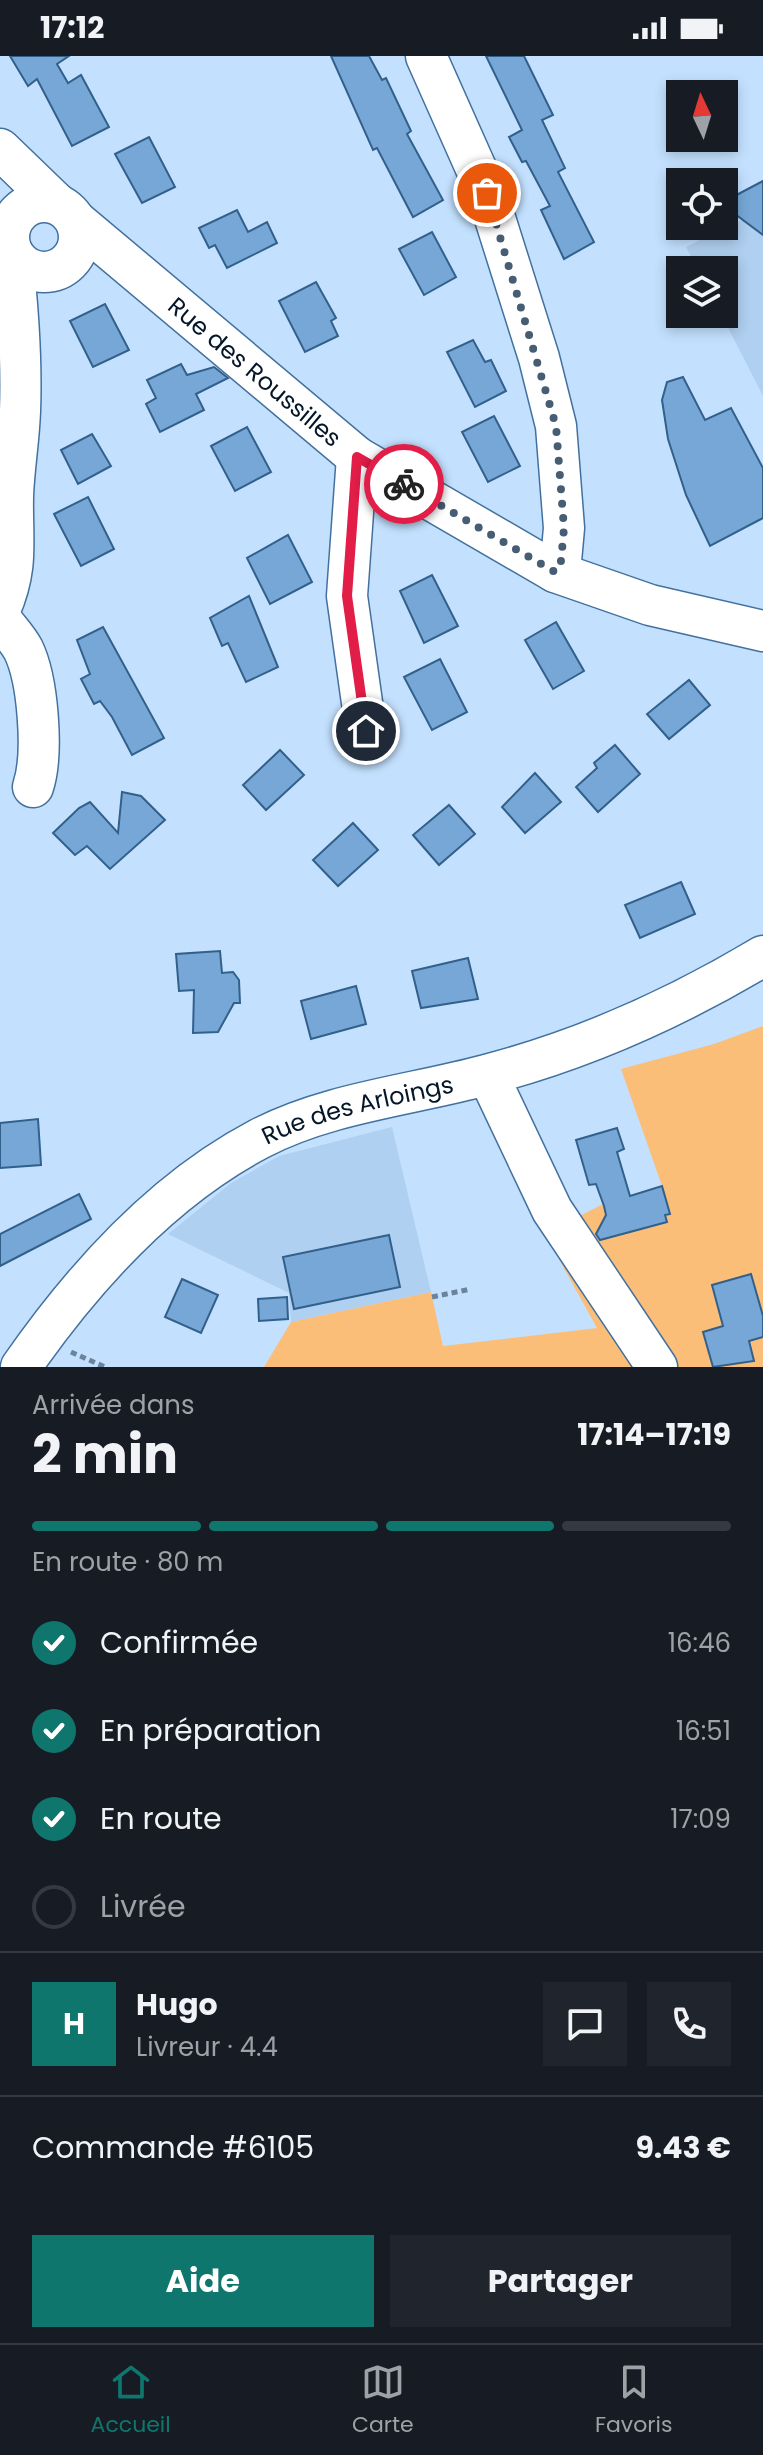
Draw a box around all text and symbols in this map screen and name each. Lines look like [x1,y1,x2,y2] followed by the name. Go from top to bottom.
[40,6,104,49] text: 17:12
[666,80,738,152] north arrow
[666,80,738,328] map controls
[453,159,521,227] pin
[666,168,738,240] button: locate
[465,171,509,215] icon: bag
[666,256,738,328] button: layers
[162,289,349,454] street label: Rue des Roussilles
[364,444,444,524] courier
[382,462,426,506] icon: bike
[332,697,400,765] pin
[344,709,388,753] icon: home
[256,1067,456,1152] street label: Rue des Arloings
[32,1387,194,1423] text: Arrivée dans
[577,1413,731,1456] text: 17:14–17:19
[32,1418,178,1491] text: 2 min
[32,1544,223,1580] text: En route · 80 m
[32,1621,76,1665] icon: check
[100,1621,258,1664] text: Confirmée
[668,1625,731,1661] text: 16:46
[32,1709,76,1753] icon: check
[100,1709,321,1752] text: En préparation
[676,1713,731,1749] text: 16:51
[32,1797,76,1841] icon: check
[100,1797,222,1840] text: En route
[670,1801,731,1837] text: 17:09
[100,1885,186,1928] text: Livrée
[543,1982,627,2066] button: chat
[647,1982,731,2066] button: phone
[136,1983,218,2026] text: Hugo
[63,2002,85,2045] text: H
[136,2029,278,2065] text: Livreur · 4.4
[32,2126,314,2169] text: Commande #6105
[635,2126,731,2169] text: 9.43 €
[32,2235,374,2327] button: Aide
[390,2235,731,2327] button: Partager
[91,2360,171,2441] tab: Accueil
[352,2360,414,2441] tab: Carte
[595,2360,672,2441] tab: Favoris

